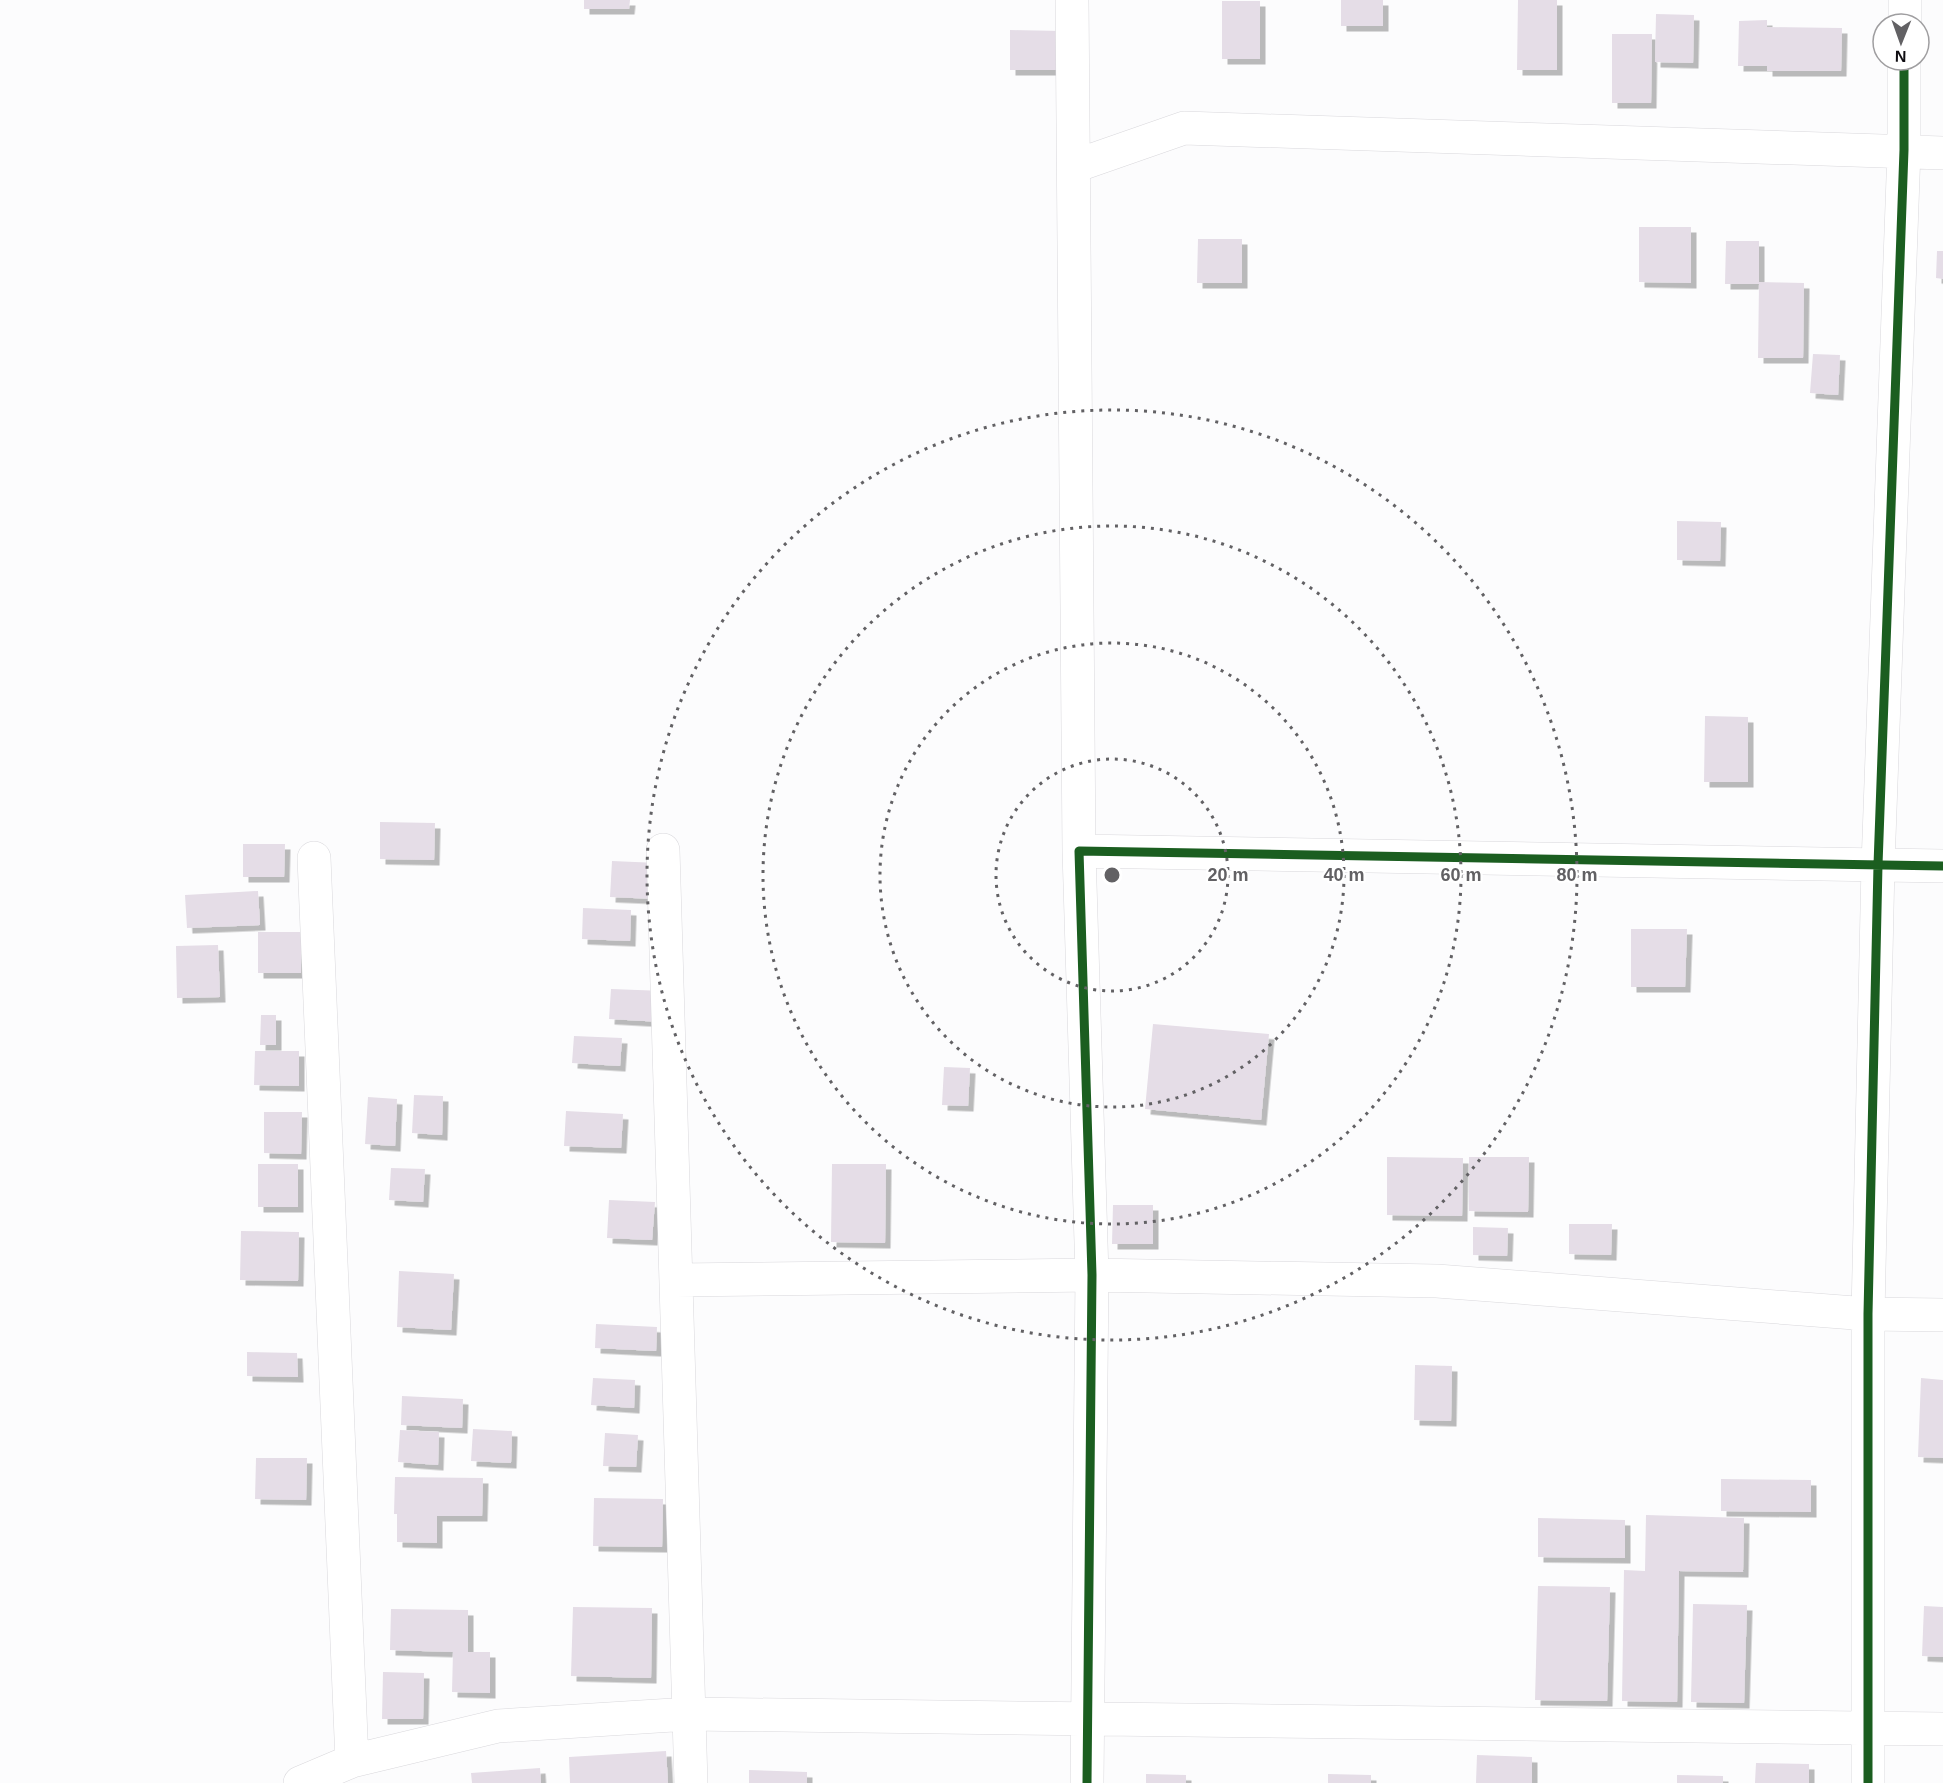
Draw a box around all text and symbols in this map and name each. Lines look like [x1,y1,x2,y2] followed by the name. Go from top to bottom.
[1871,12,1931,72] north arrow
[1895,48,1907,65] text: N
[1102,865,1122,885] centre of rings
[1207,865,1249,885] text: 20 m
[1323,865,1365,885] text: 40 m
[1440,865,1482,885] text: 60 m
[1556,865,1598,885] text: 80 m

